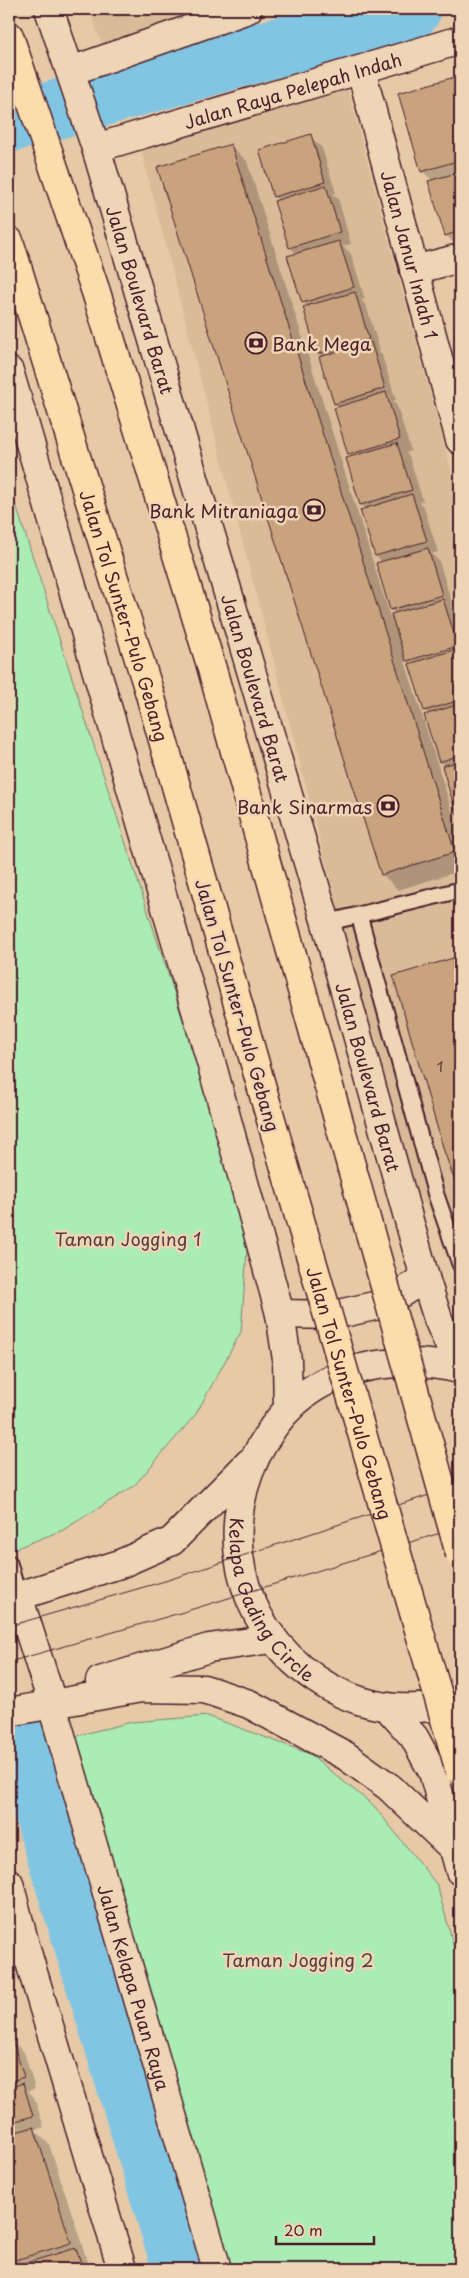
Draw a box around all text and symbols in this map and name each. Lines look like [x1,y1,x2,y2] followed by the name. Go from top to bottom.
[180,45,405,135] street label: Jalan Raya Pelepah Indah
[375,167,446,342] street label: Jalan Janur Indah 1
[100,202,182,397] street label: Jalan Boulevard Barat
[272,330,372,357] place label: Bank Mega
[244,331,268,355] bank icon: Bank Mega
[74,486,176,744] street label: Jalan Tol Sunter–Pulo Gebang
[149,497,299,524] place label: Bank Mitraniaga
[302,498,326,522] bank icon: Bank Mitraniaga
[216,590,297,786] street label: Jalan Boulevard Barat
[237,793,372,820] place label: Bank Sinarmas
[376,794,400,818] bank icon: Bank Sinarmas
[189,875,287,1135] street label: Jalan Tol Sunter–Pulo Gebang
[330,979,408,1175] street label: Jalan Boulevard Barat
[437,1054,443,1077] house number: 1
[55,1225,201,1252] park label: Taman Jogging 1
[301,1263,400,1522] street label: Jalan Tol Sunter–Pulo Gebang
[224,1517,321,1688] street label: Kelapa Gading Circle
[92,1881,178,2094] street label: Jalan Kelapa Puan Raya
[223,1946,373,1973] park label: Taman Jogging 2
[276,2213,374,2245] scale bar
[284,2218,323,2241] text: 20 m

